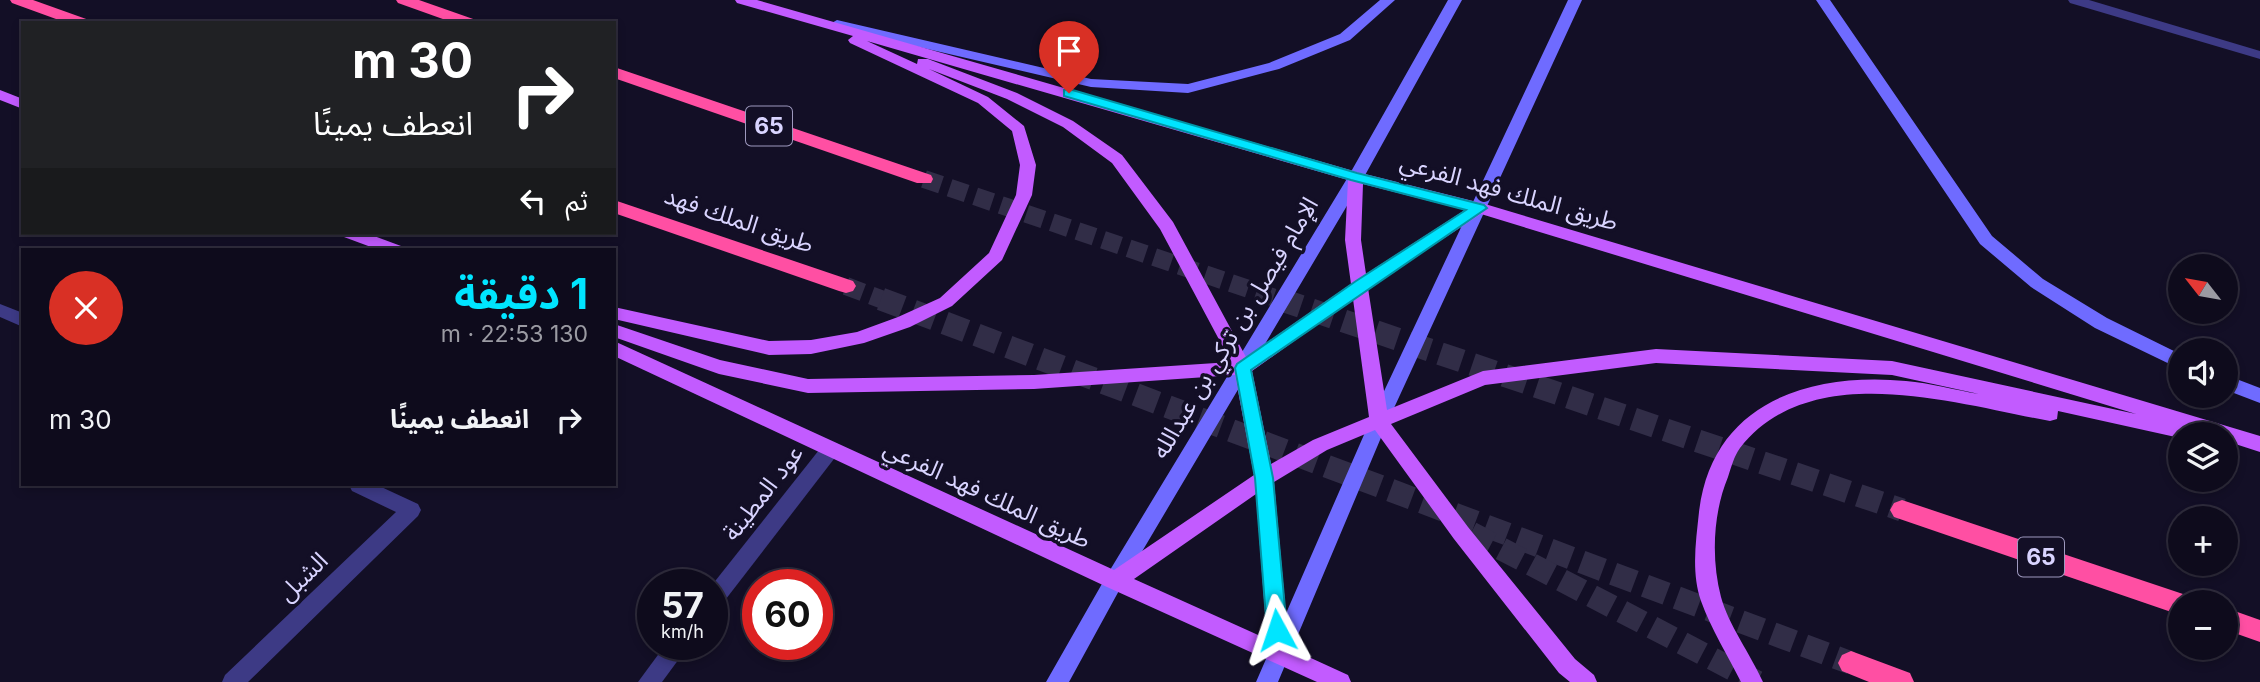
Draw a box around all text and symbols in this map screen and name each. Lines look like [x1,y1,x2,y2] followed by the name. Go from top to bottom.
[1039,21,1099,93] pin
[352,31,473,90] text: 30 m
[1050,32,1088,70] icon: arrive
[497,49,588,140] icon: right
[313,104,473,143] text: انعطف يمينًا
[746,106,792,146] road number: 65
[1396,147,1621,241] street label: طريق الملك فهد الفرعي
[660,180,818,260] street label: طريق الملك فهد
[514,182,552,220] icon: left
[566,185,588,216] text: ثم
[1145,192,1328,466] street label: الإمام فيصل بن تركي بن عبدالله
[2168,254,2238,324] north arrow
[2168,254,2238,660] map controls
[454,268,588,319] text: 1 دقيقة
[49,271,123,345] button: close
[441,320,588,348] text: 130 m · 22:53
[2168,338,2238,408] button: sound
[550,401,588,439] icon: right
[390,403,529,434] text: انعطف يمينًا
[49,404,112,435] text: 30 m
[2168,422,2238,492] button: layers
[877,433,1095,558] street label: طريق الملك فهد الفرعي
[716,439,809,546] street label: عود المطينة
[2168,506,2238,576] button: +
[2018,538,2064,576] road number: 65
[272,546,334,607] street label: الشبل
[742,569,833,660] speed limit sign: 60
[661,584,704,626] text: 57
[2168,590,2238,660] button: −
[1240,593,1314,667] position arrow
[661,621,704,642] text: km/h

